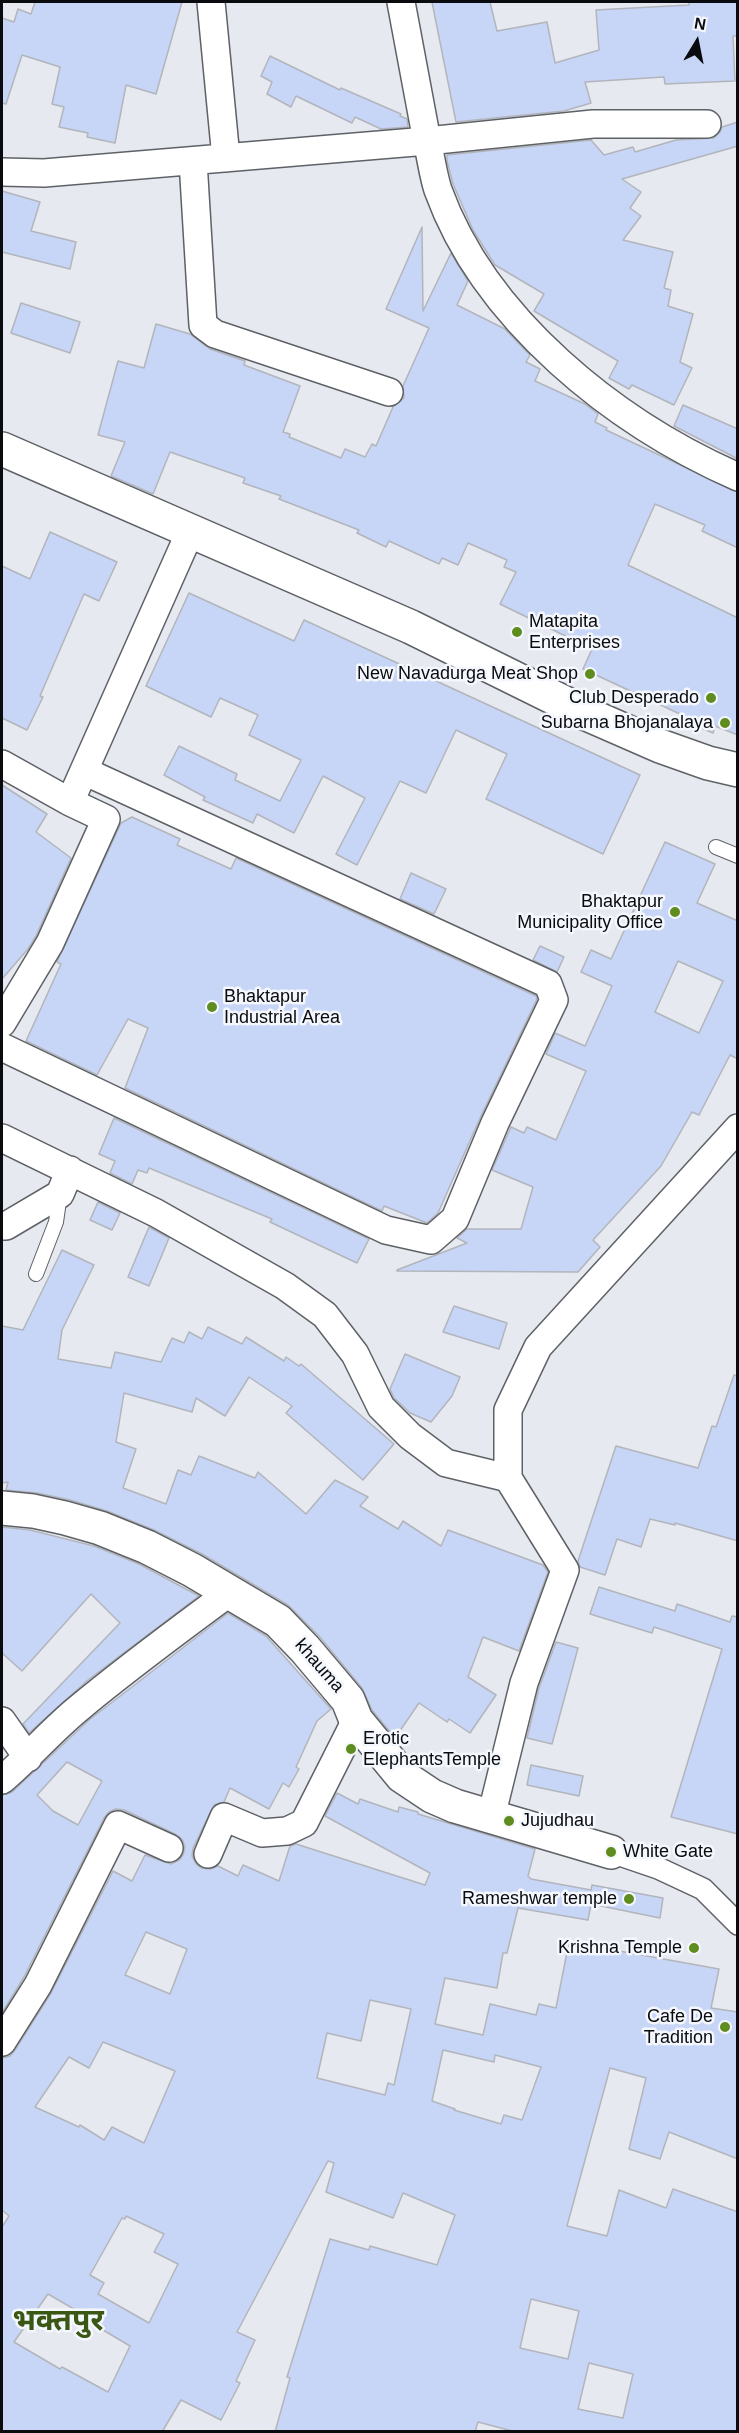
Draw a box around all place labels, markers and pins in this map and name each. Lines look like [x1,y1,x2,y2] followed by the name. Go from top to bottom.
[529,611,620,654] place label: Matapita Enterprises
[510,625,524,639] marker: Matapita Enterprises
[357,663,578,685] place label: New Navadurga Meat Shop
[583,667,597,681] marker: New Navadurga Meat Shop
[569,687,699,709] place label: Club Desperado
[704,691,718,705] marker: Club Desperado
[541,712,713,734] place label: Subarna Bhojanalaya
[718,716,732,730] marker: Subarna Bhojanalaya
[517,891,663,934] place label: Bhaktapur Municipality Office
[668,905,682,919] marker: Bhaktapur Municipality Office
[224,986,340,1028] place label: Bhaktapur Industrial Area
[205,1000,219,1014] marker: Bhaktapur Industrial Area
[363,1728,501,1770] place label: Erotic ElephantsTemple
[344,1742,358,1756] marker: Erotic ElephantsTemple
[521,1810,594,1832] place label: Jujudhau
[502,1814,516,1828] marker: Jujudhau
[623,1841,713,1863] place label: White Gate
[604,1845,618,1859] marker: White Gate
[462,1888,617,1910] place label: Rameshwar temple
[622,1892,636,1906] marker: Rameshwar temple
[558,1937,682,1959] place label: Krishna Temple
[687,1941,701,1955] marker: Krishna Temple
[644,2006,713,2048] place label: Cafe De Tradition
[718,2020,732,2034] marker: Cafe De Tradition

